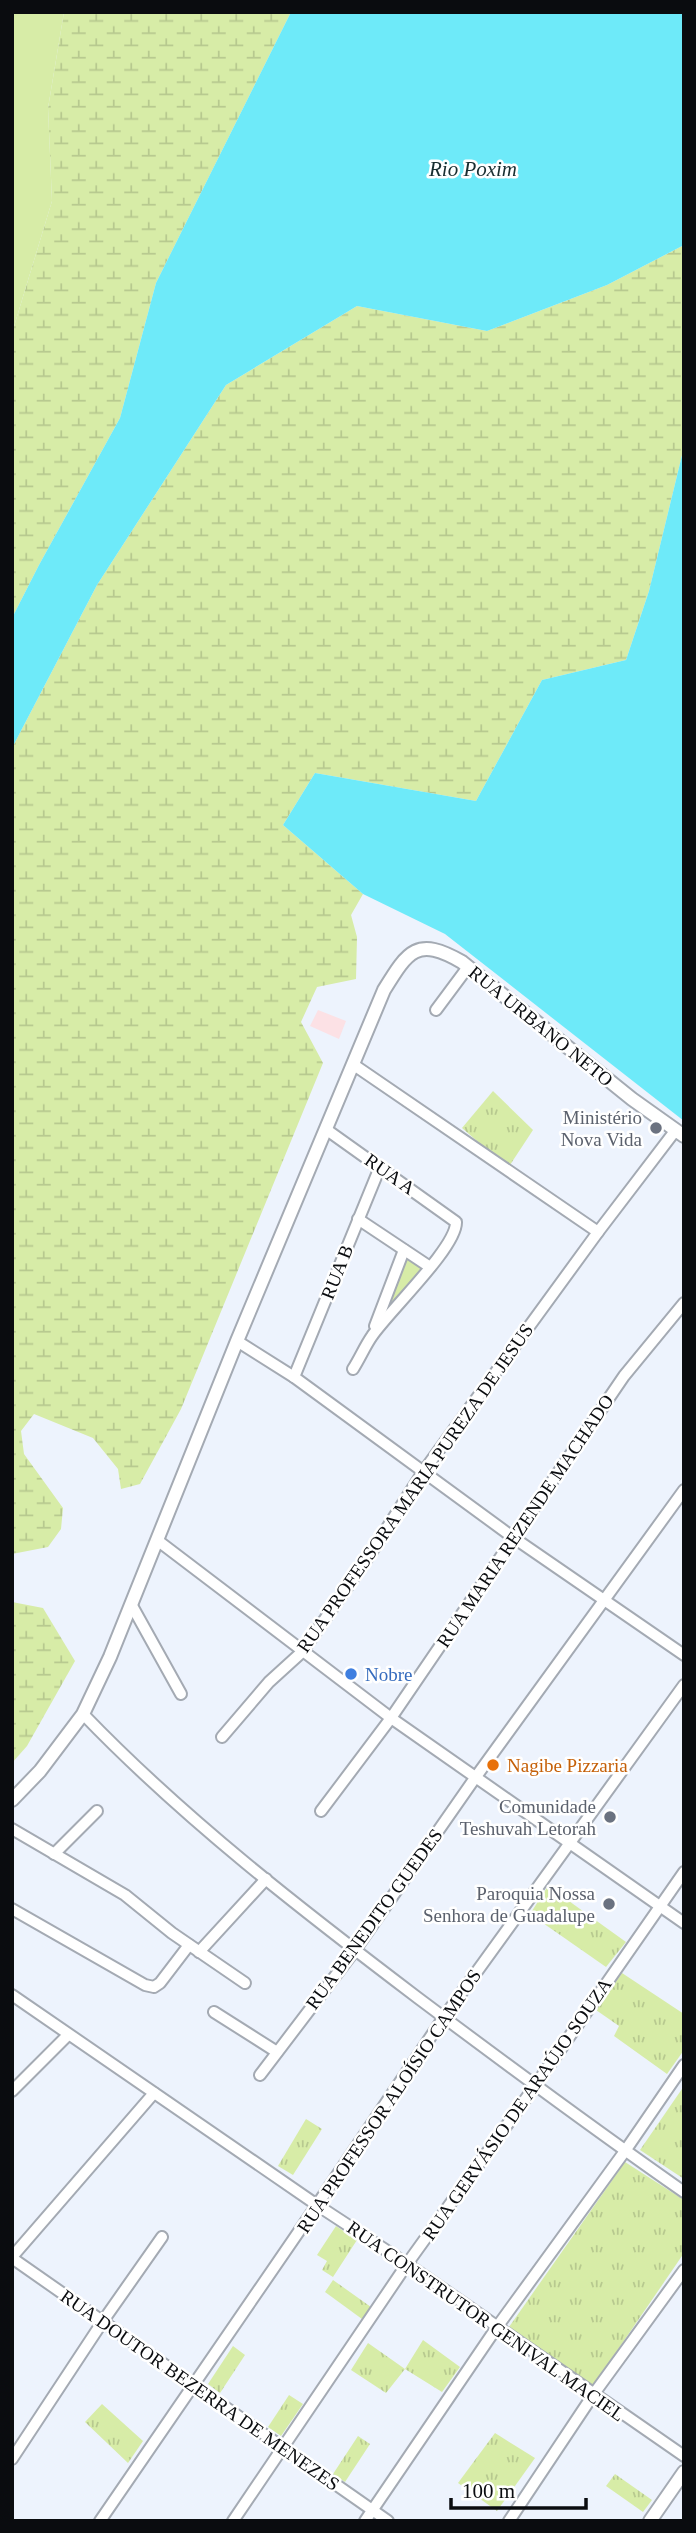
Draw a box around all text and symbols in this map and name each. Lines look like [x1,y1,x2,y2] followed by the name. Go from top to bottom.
[428,157,517,181] water label: Rio Poxim
[465,961,617,1091] street label: RUA URBANO NETO
[561,1107,643,1150] place label: Ministério Nova Vida
[648,1120,664,1136] marker: Ministério Nova Vida
[361,1149,419,1199] street label: RUA A
[317,1242,357,1302] street label: RUA B
[293,1320,537,1656] street label: RUA PROFESSORA MARIA PUREZA DE JESUS
[432,1391,618,1651] street label: RUA MARIA REZENDE MACHADO
[365,1664,412,1685] place label: Nobre
[343,1666,359,1682] marker: Nobre
[507,1755,628,1776] place label: Nagibe Pizzaria
[485,1757,501,1773] marker: Nagibe Pizzaria
[460,1796,596,1839] place label: Comunidade Teshuvah Letorah
[602,1809,618,1825] marker: Comunidade Teshuvah Letorah
[301,1825,447,2013] street label: RUA BENEDITO GUEDES
[423,1883,596,1926] place label: Paroquia Nossa Senhora de Guadalupe
[601,1896,617,1912] marker: Paroquia Nossa Senhora de Guadalupe
[293,1965,485,2237] street label: RUA PROFESSOR ALOÍSIO CAMPOS
[418,1974,616,2244] street label: RUA GERVÁSIO DE ARAÚJO SOUZA
[343,2217,629,2425] street label: RUA CONSTRUTOR GENIVAL MACIEL
[57,2285,343,2495] street label: RUA DOUTOR BEZERRA DE MENEZES
[451,2466,586,2510] scale bar
[462,2479,515,2503] text: 100 m

